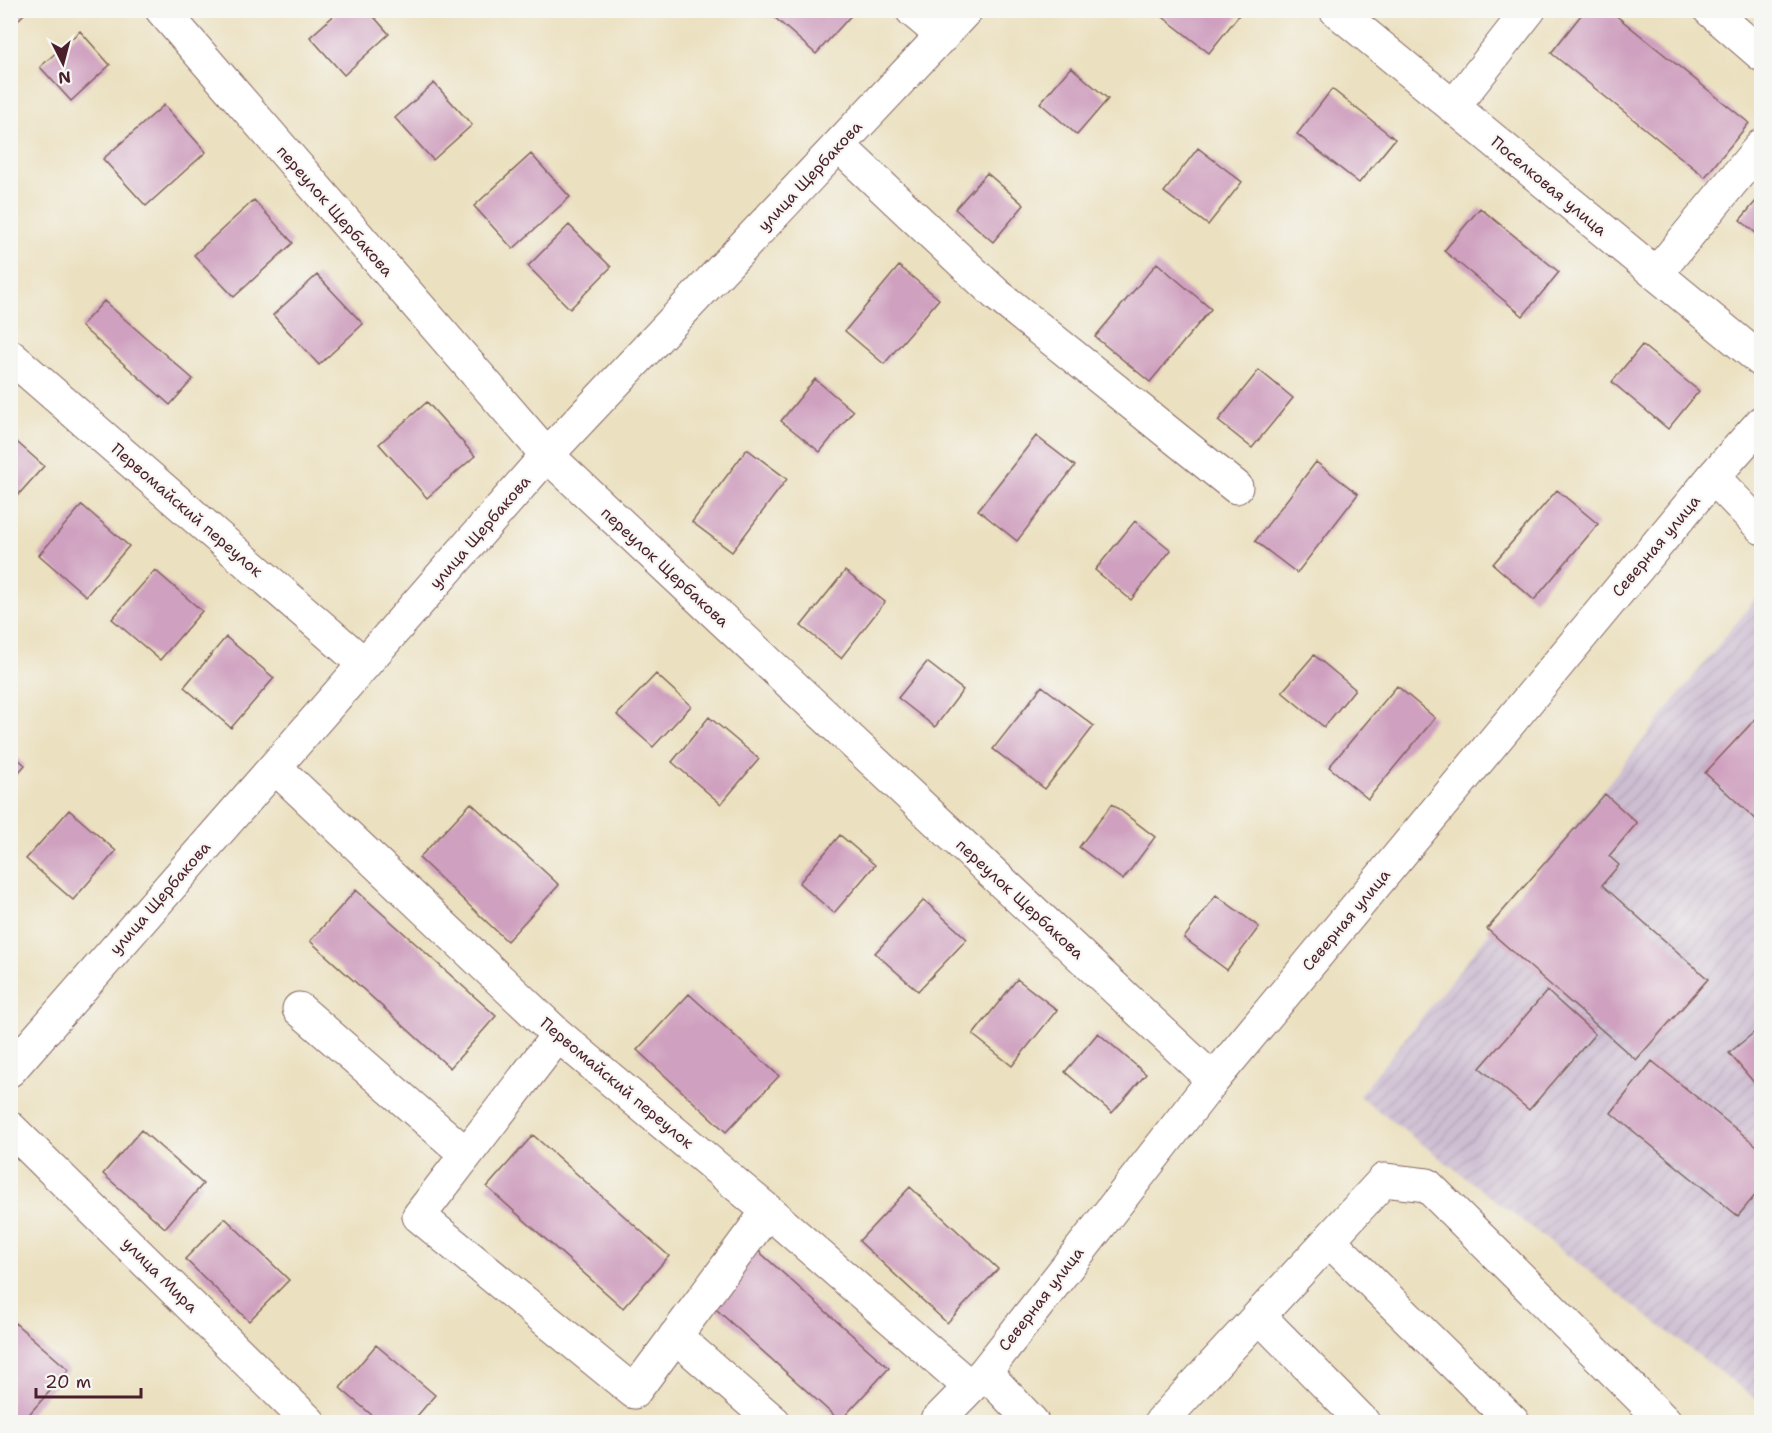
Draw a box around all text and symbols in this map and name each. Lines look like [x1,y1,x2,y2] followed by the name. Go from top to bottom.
[33,33,93,93] north arrow
[57,66,72,89] text: N
[753,116,867,236] street label: улица Щербакова
[1487,131,1611,241] street label: Поселковая улица
[272,141,398,281] street label: переулок Щербакова
[107,438,267,582] street label: Первомайский переулок
[425,471,535,593] street label: улица Щербакова
[1607,491,1705,601] street label: Северная улица
[597,502,733,632] street label: переулок Щербакова
[952,834,1088,964] street label: переулок Щербакова
[105,837,215,959] street label: улица Щербакова
[1297,865,1395,975] street label: Северная улица
[536,1013,698,1154] street label: Первомайский переулок
[118,1233,202,1317] street label: улица Мира
[994,1243,1088,1355] street label: Северная улица
[36,1361,141,1399] scale bar
[45,1370,91,1394] text: 20 m

